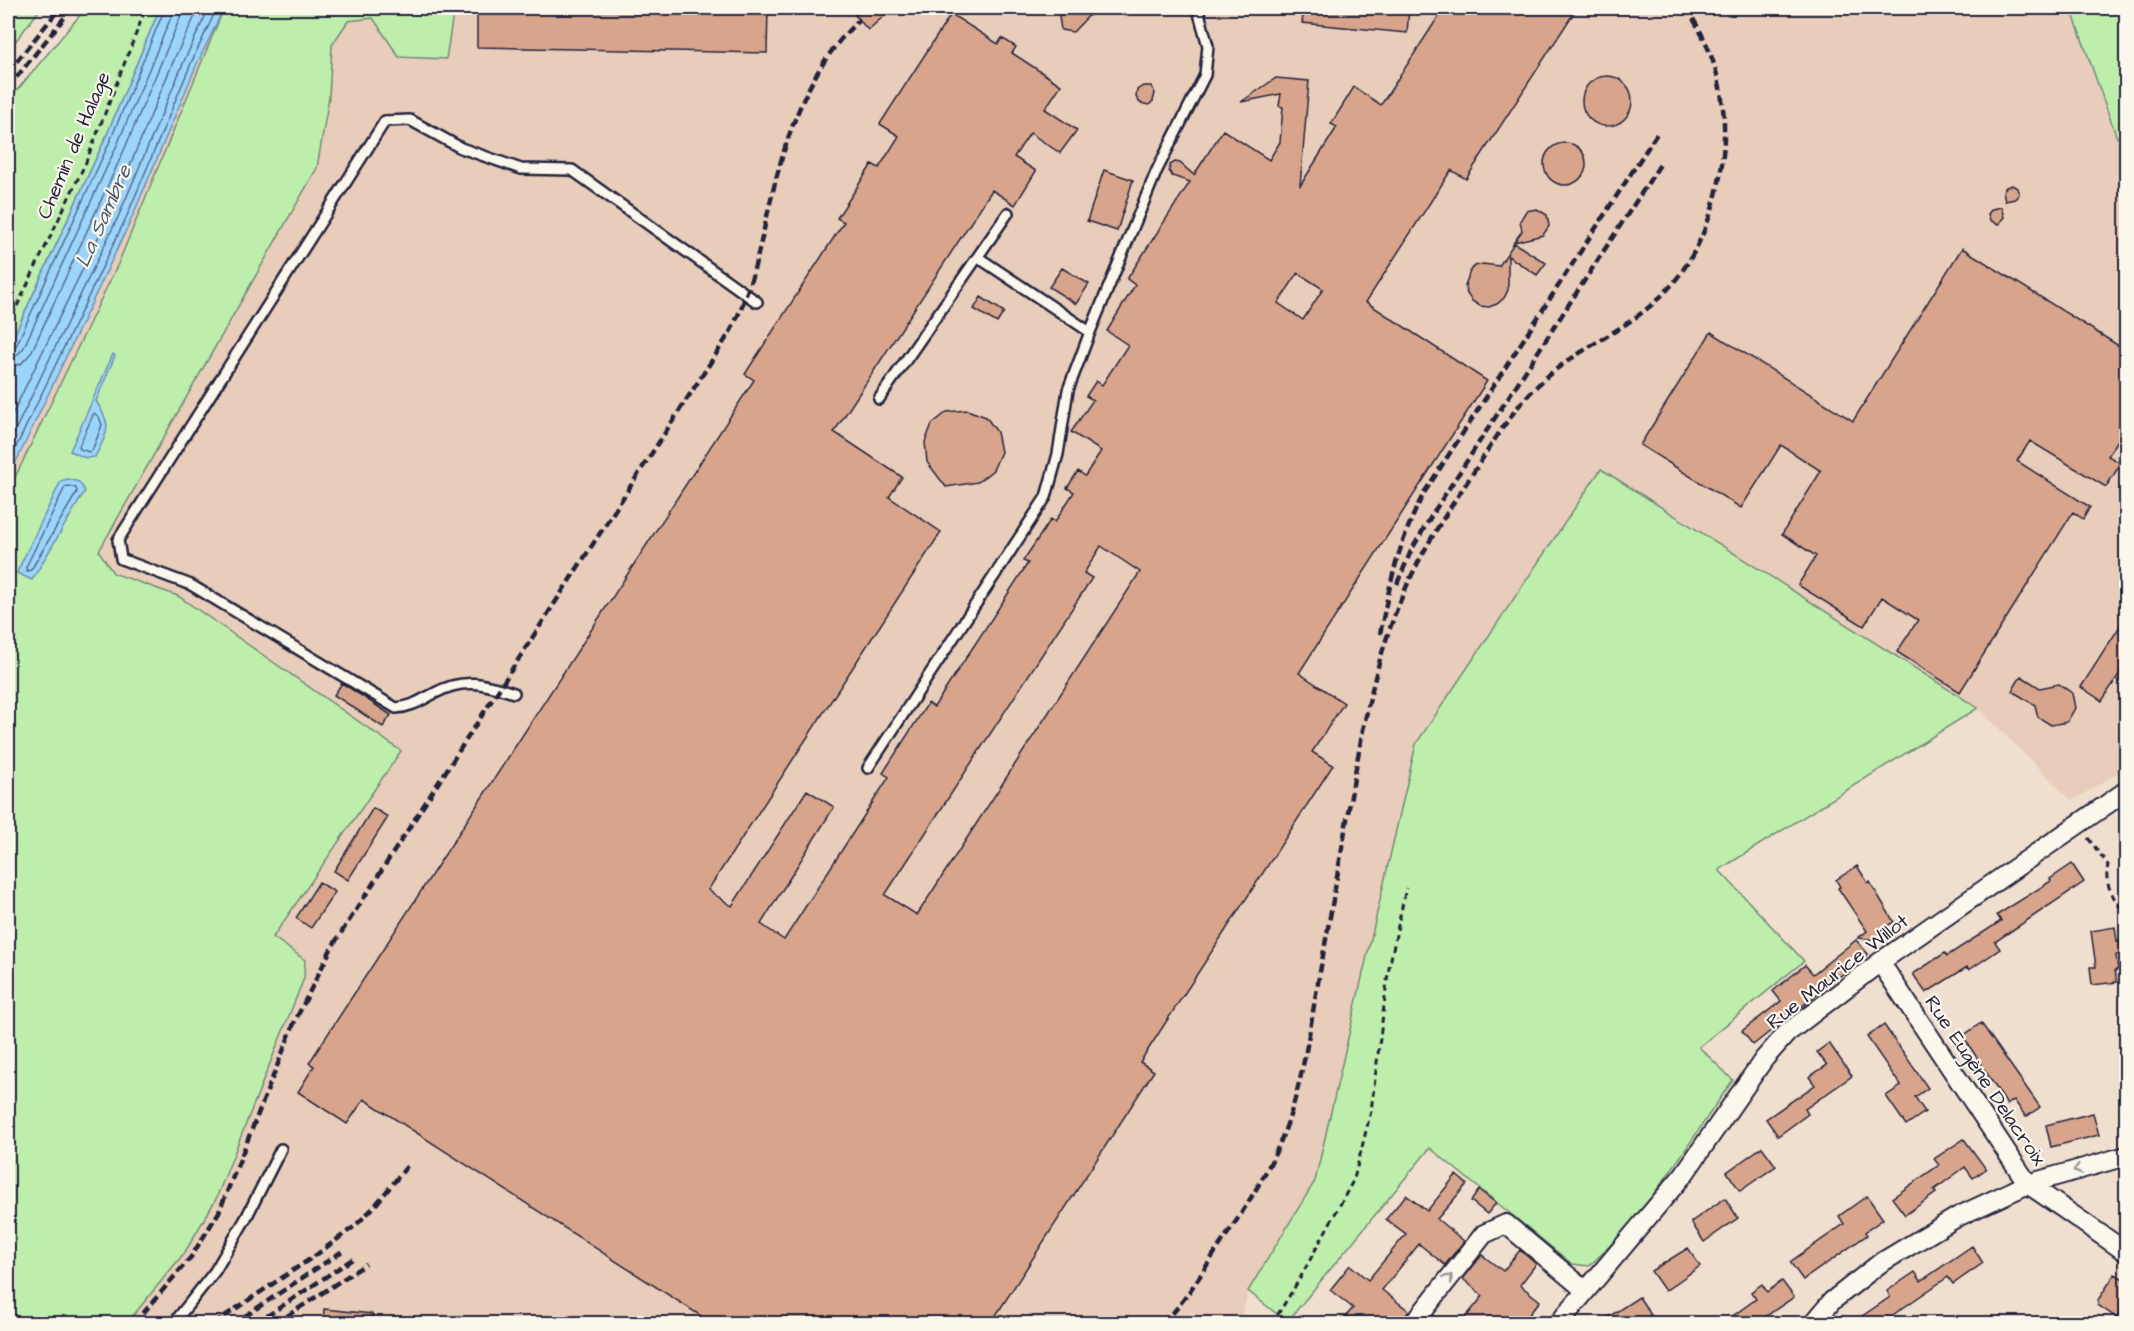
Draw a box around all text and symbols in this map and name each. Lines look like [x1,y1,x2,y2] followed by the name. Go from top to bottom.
[30,67,119,224] street label: Chemin de Halage
[68,159,140,272] water label: La Sambre
[1761,907,1914,1036] street label: Rue Maurice Willot
[1917,990,2053,1172] street label: Rue Eugène Delacroix
[2072,1162,2082,1175] one-way arrow
[1442,1274,1453,1285] one-way arrow

